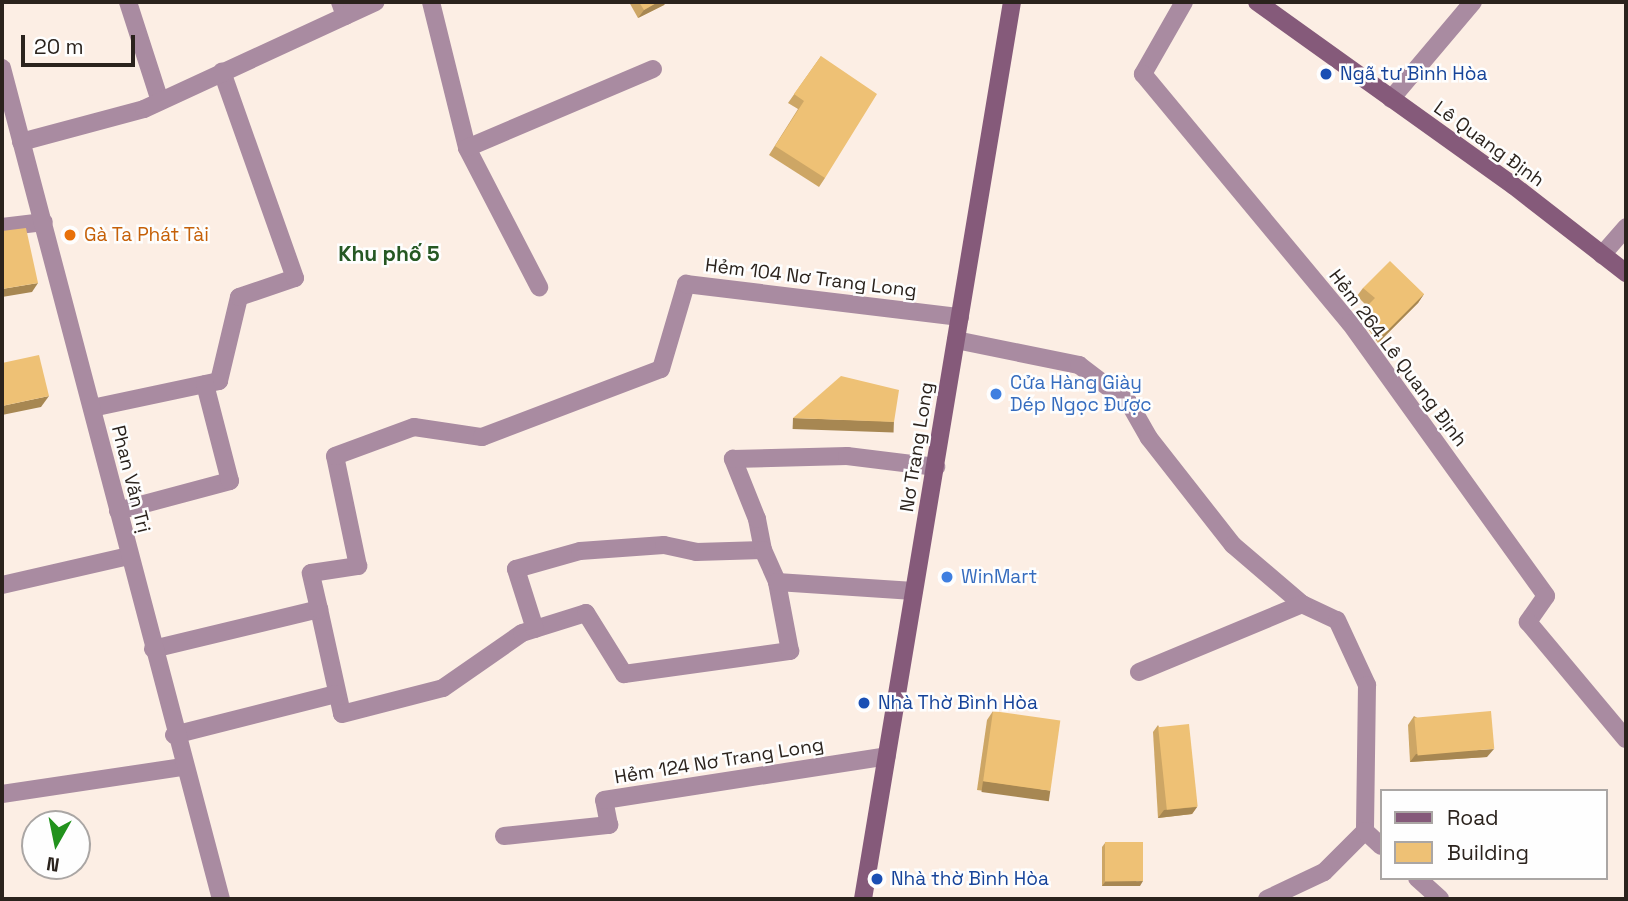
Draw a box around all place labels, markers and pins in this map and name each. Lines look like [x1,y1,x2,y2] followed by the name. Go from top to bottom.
[1340,63,1487,85] place label: Ngã tư Bình Hòa
[1318,66,1334,82] marker: Ngã tư Bình Hòa
[84,224,210,246] place label: Gà Ta Phát Tài
[62,227,78,243] marker: Gà Ta Phát Tài
[1010,372,1152,416] place label: Cửa Hàng Giày Dép Ngọc Được
[988,386,1004,402] marker: Cửa Hàng Giày Dép Ngọc Được
[961,566,1037,588] place label: WinMart
[939,569,955,585] marker: WinMart
[878,692,1038,714] place label: Nhà Thờ Bình Hòa
[856,695,872,711] marker: Nhà Thờ Bình Hòa
[891,868,1049,890] place label: Nhà thờ Bình Hòa
[869,871,885,887] marker: Nhà thờ Bình Hòa

